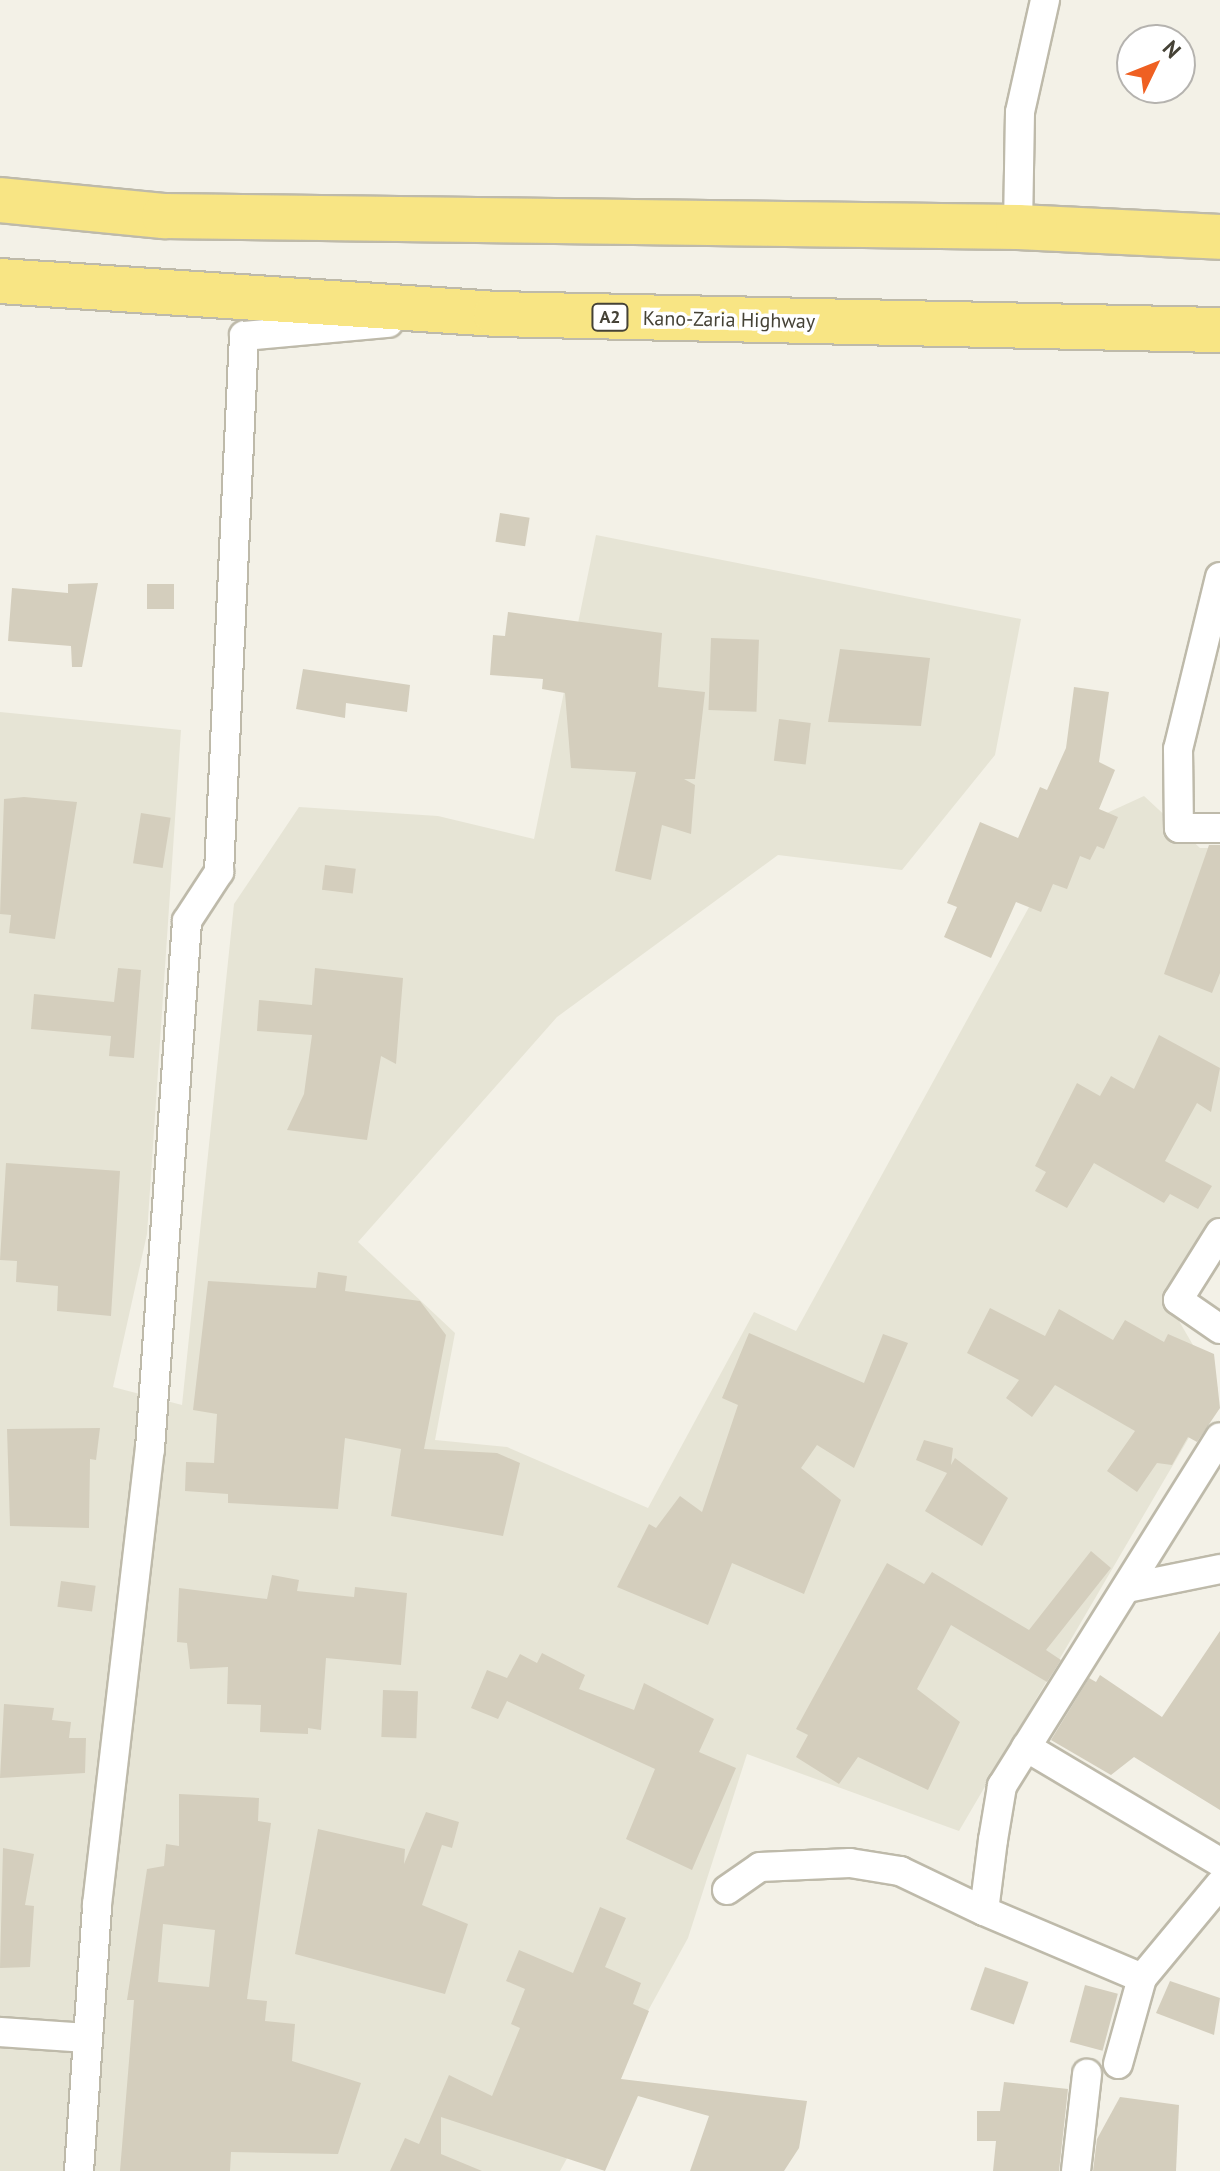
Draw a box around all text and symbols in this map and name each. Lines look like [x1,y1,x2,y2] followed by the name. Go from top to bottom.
[1116,24,1196,104] north arrow
[1157,34,1187,64] text: N
[590,303,630,331] road number: A2
[643,306,815,334] street label: Kano-Zaria Highway

